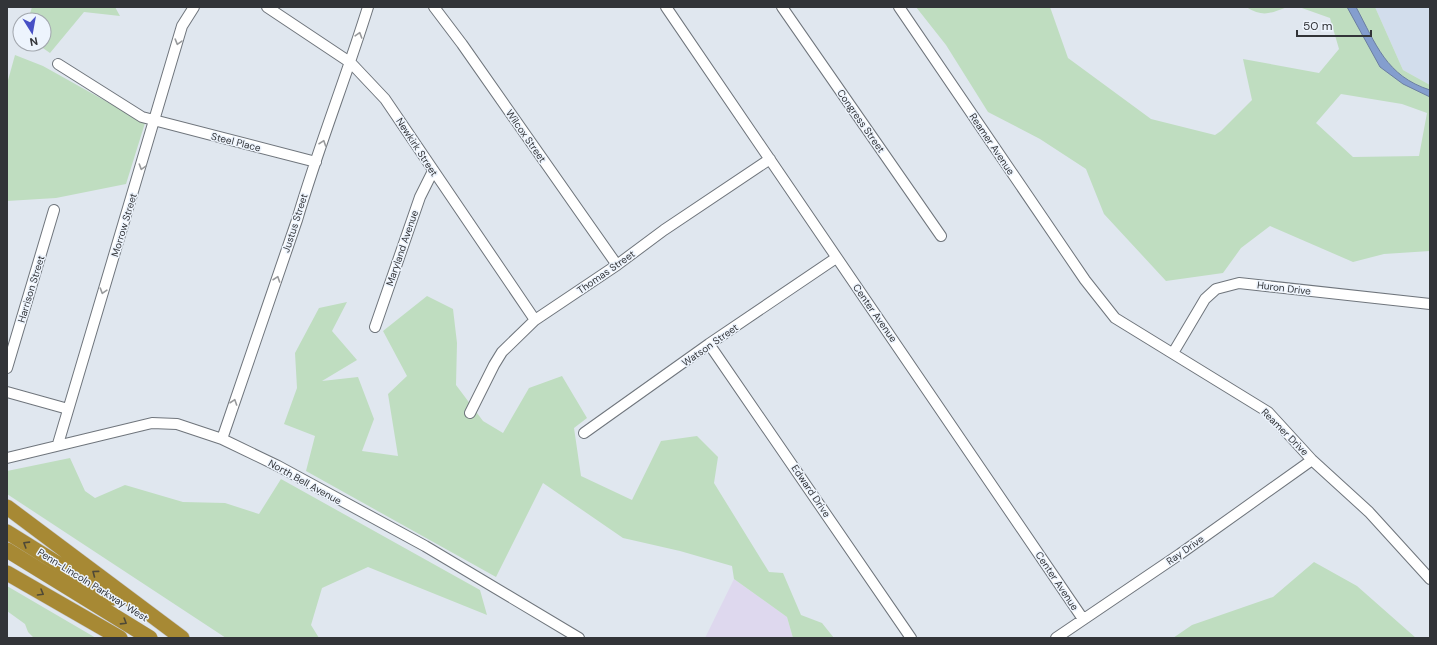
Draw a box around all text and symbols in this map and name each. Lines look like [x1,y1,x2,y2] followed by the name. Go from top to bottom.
[12,12,52,52] north arrow
[1297,12,1371,38] scale bar
[1303,18,1332,34] text: 50 m
[354,31,363,38] one-way arrow
[29,34,39,49] text: N
[174,38,183,45] one-way arrow
[834,87,888,155] street label: Congress Street
[503,107,549,165] street label: Wilcox Street
[967,111,1018,178] street label: Reamer Avenue
[393,115,441,179] street label: Newkirk Street
[210,130,262,155] street label: Steel Place
[318,139,327,146] one-way arrow
[138,163,147,170] one-way arrow
[108,192,140,258] street label: Morrow Street
[279,192,311,254] street label: Justus Street
[383,208,421,288] street label: Maryland Avenue
[575,247,638,297] street label: Thomas Street
[15,254,47,324] street label: Harrison Street
[272,276,281,283] one-way arrow
[1256,278,1312,298] street label: Huron Drive
[850,281,900,345] street label: Center Avenue
[99,287,108,294] one-way arrow
[679,321,741,369] street label: Watson Street
[230,399,238,406] one-way arrow
[1259,406,1312,459] street label: Reamer Drive
[266,457,344,508] street label: North Bell Avenue
[789,462,834,520] street label: Edward Drive
[1164,532,1207,568] street label: Ray Drive
[23,541,30,549] one-way arrow
[35,546,151,624] street label: Penn-Lincoln Parkway West
[1032,549,1082,613] street label: Center Avenue
[92,571,99,578] one-way arrow
[37,589,44,596] one-way arrow
[120,617,127,624] one-way arrow

